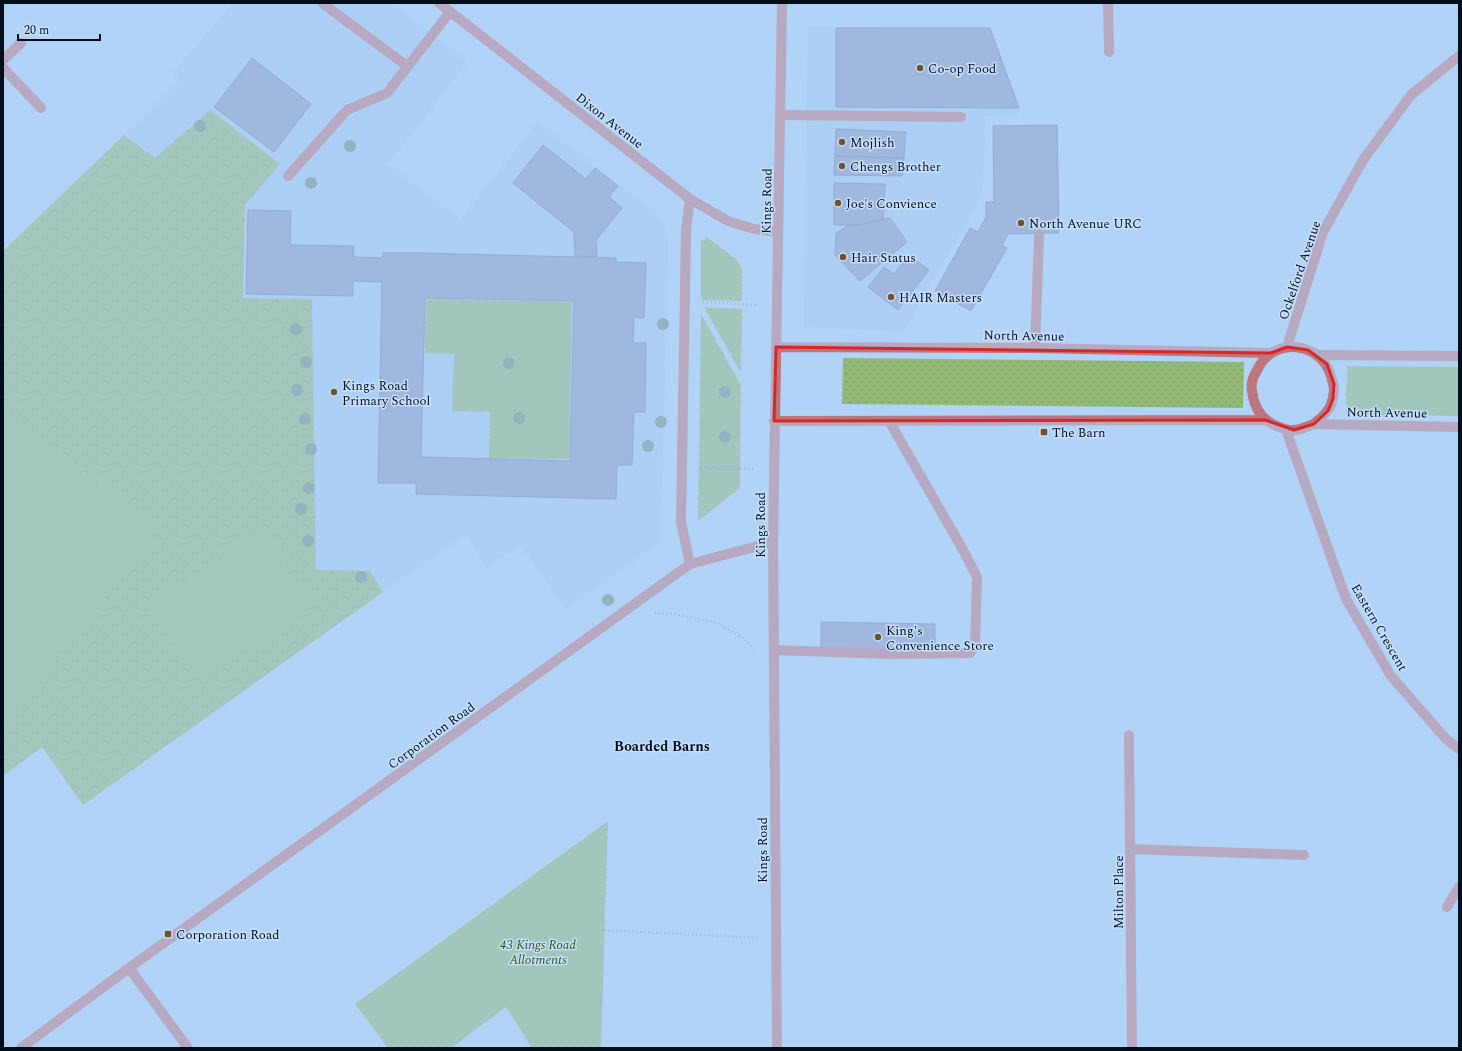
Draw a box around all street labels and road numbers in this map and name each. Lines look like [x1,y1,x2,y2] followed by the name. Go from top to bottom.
[571,88,648,154] street label: Dixon Avenue
[756,168,778,234] street label: Kings Road
[1274,218,1326,323] street label: Ockelford Avenue
[983,325,1065,347] street label: North Avenue
[1346,402,1428,424] street label: North Avenue
[751,492,771,558] street label: Kings Road
[1346,580,1413,675] street label: Eastern Crescent
[384,697,479,774] street label: Corporation Road
[753,817,773,883] street label: Kings Road
[1109,855,1129,929] street label: Milton Place

